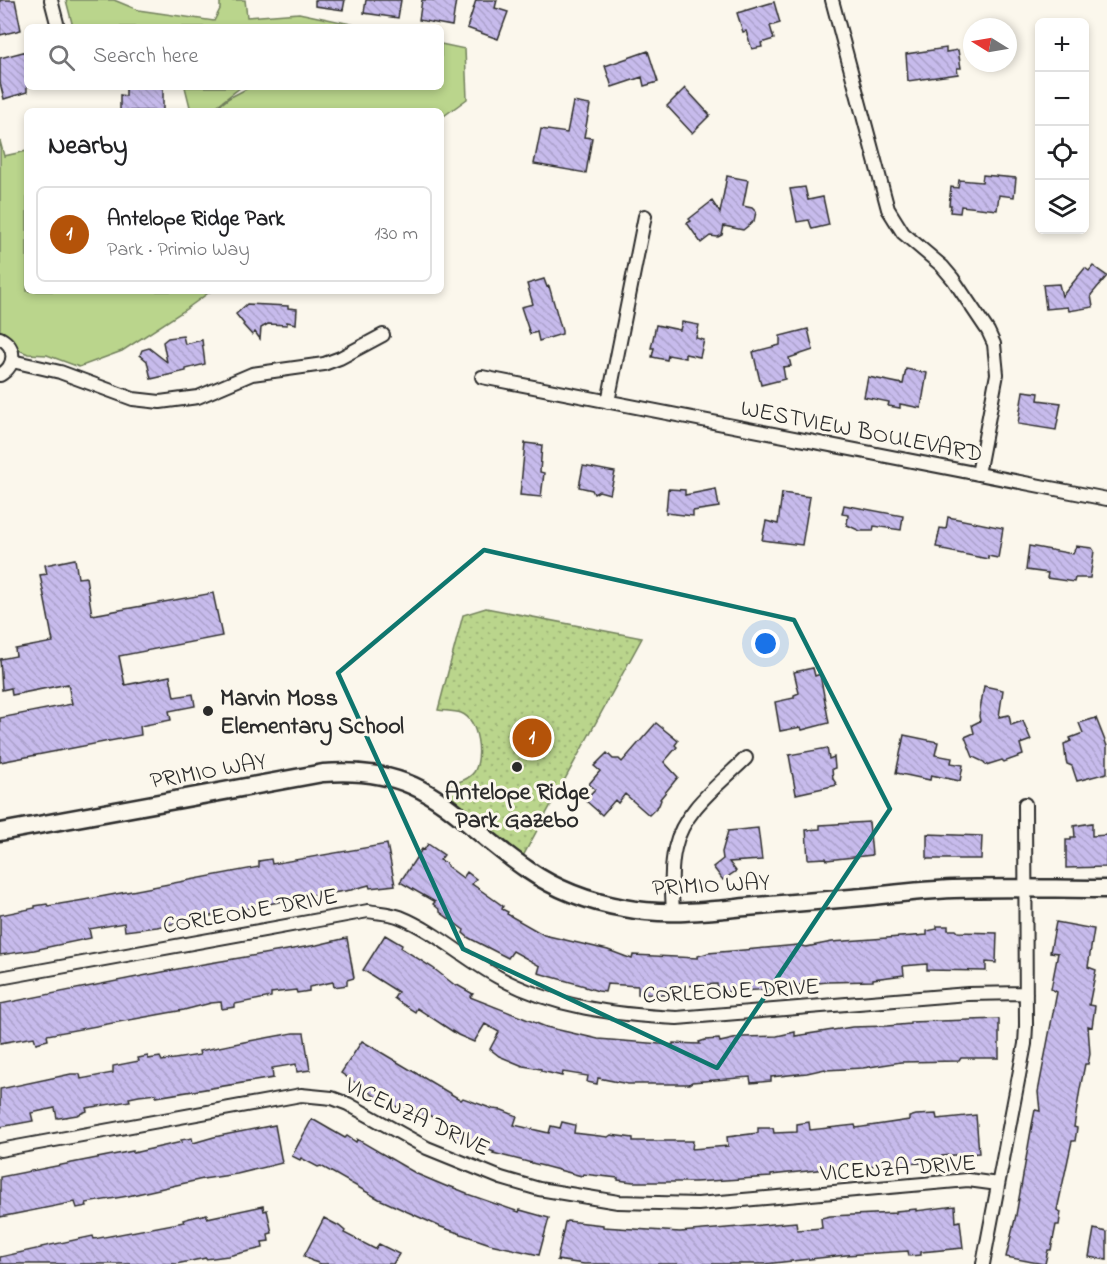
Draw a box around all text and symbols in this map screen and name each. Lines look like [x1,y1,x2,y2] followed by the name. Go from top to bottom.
[963,18,1017,72] north arrow
[1035,18,1089,234] map controls
[1035,18,1089,72] button: +
[24,24,444,90] search box
[45,41,78,74] icon: search
[93,41,198,73] text: Search here
[1035,72,1089,126] button: −
[1035,126,1089,180] button: locate
[48,128,127,166] text: Nearby
[1035,180,1089,234] button: layers
[107,204,285,236] text: Antelope Ridge Park
[66,220,73,249] text: 1
[374,220,418,249] text: 130 m
[107,236,250,265] text: Park · Primio Way
[738,392,986,473] street label: WESTVIEW BOULEVARD
[751,629,780,658] your location
[220,682,404,746] place label: Marvin Moss Elementary School
[201,704,215,718] marker: Marvin Moss Elementary School
[512,716,552,760] pin: 1
[147,745,269,800] street label: PRIMIO WAY
[510,760,524,774] marker: Antelope Ridge Park Gazebo
[445,776,590,839] place label: Antelope Ridge Park Gazebo
[651,866,771,907] street label: PRIMIO WAY
[160,880,341,945] street label: CORLEONE DRIVE
[642,970,820,1015] street label: CORLEONE DRIVE
[338,1069,495,1167] street label: VICENZA DRIVE
[818,1147,977,1192] street label: VICENZA DRIVE

